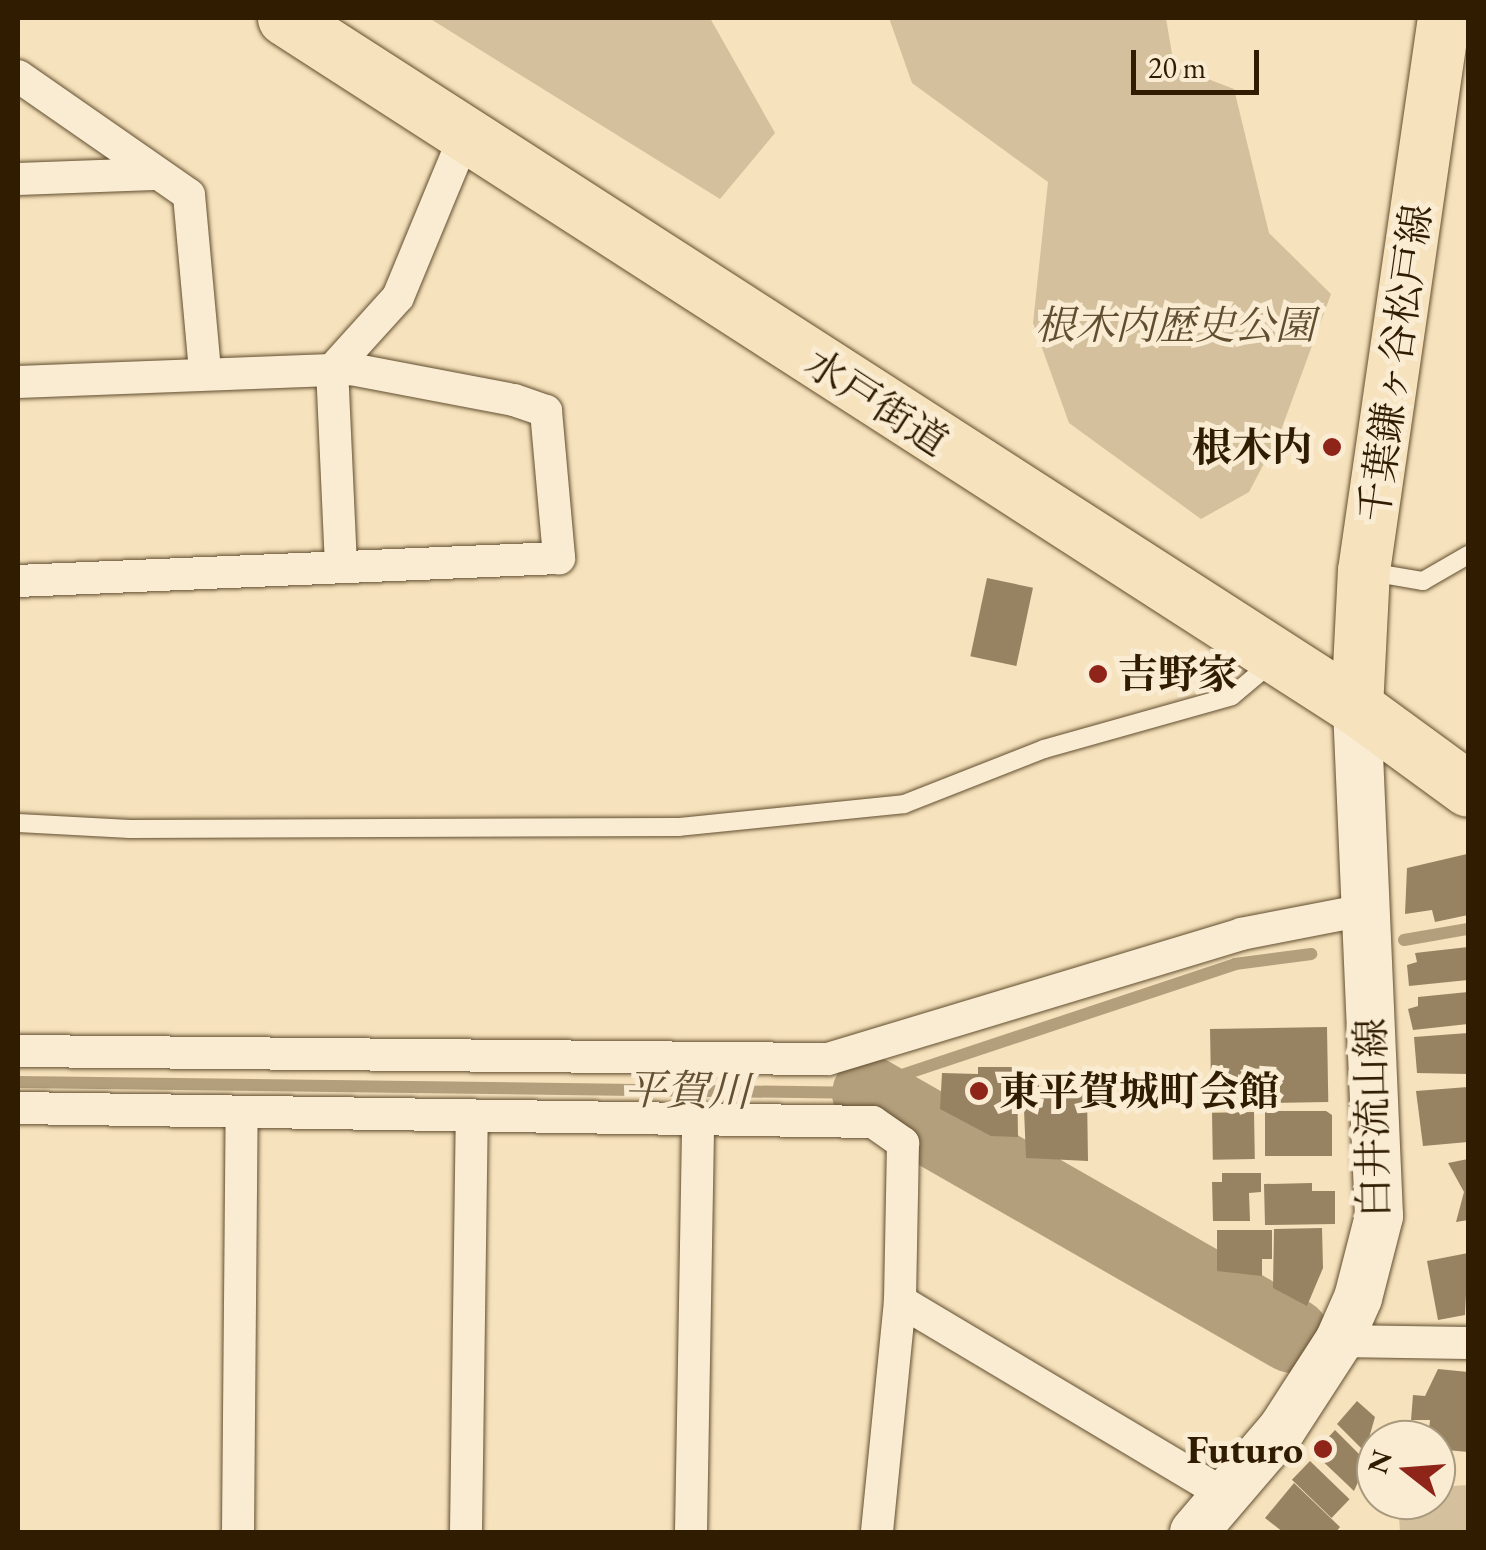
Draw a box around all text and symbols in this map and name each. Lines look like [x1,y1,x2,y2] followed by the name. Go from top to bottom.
[1136,30,1264,92] scale bar
[1148,48,1206,87] text: 20 m
[1349,201,1441,525] street label: 千葉鎌ヶ谷松戸線
[1035,301,1315,349] park label: 根木内歴史公園
[797,338,957,466] street label: 水戸街道
[1192,423,1312,471] place label: 根木内
[1321,436,1343,458] marker: 根木内
[1118,650,1238,698] place label: 吉野家
[1087,663,1109,685] marker: 吉野家
[1346,1018,1398,1218] street label: 白井流山線
[624,1065,750,1117] water label: 平賀川
[999,1067,1279,1115] place label: 東平賀城町会館
[968,1080,990,1102] marker: 東平賀城町会館
[1356,1420,1456,1520] north arrow
[1187,1425,1303,1473] place label: Futuro
[1312,1438,1334,1460] marker: Futuro
[1359,1446,1400,1478] text: N

